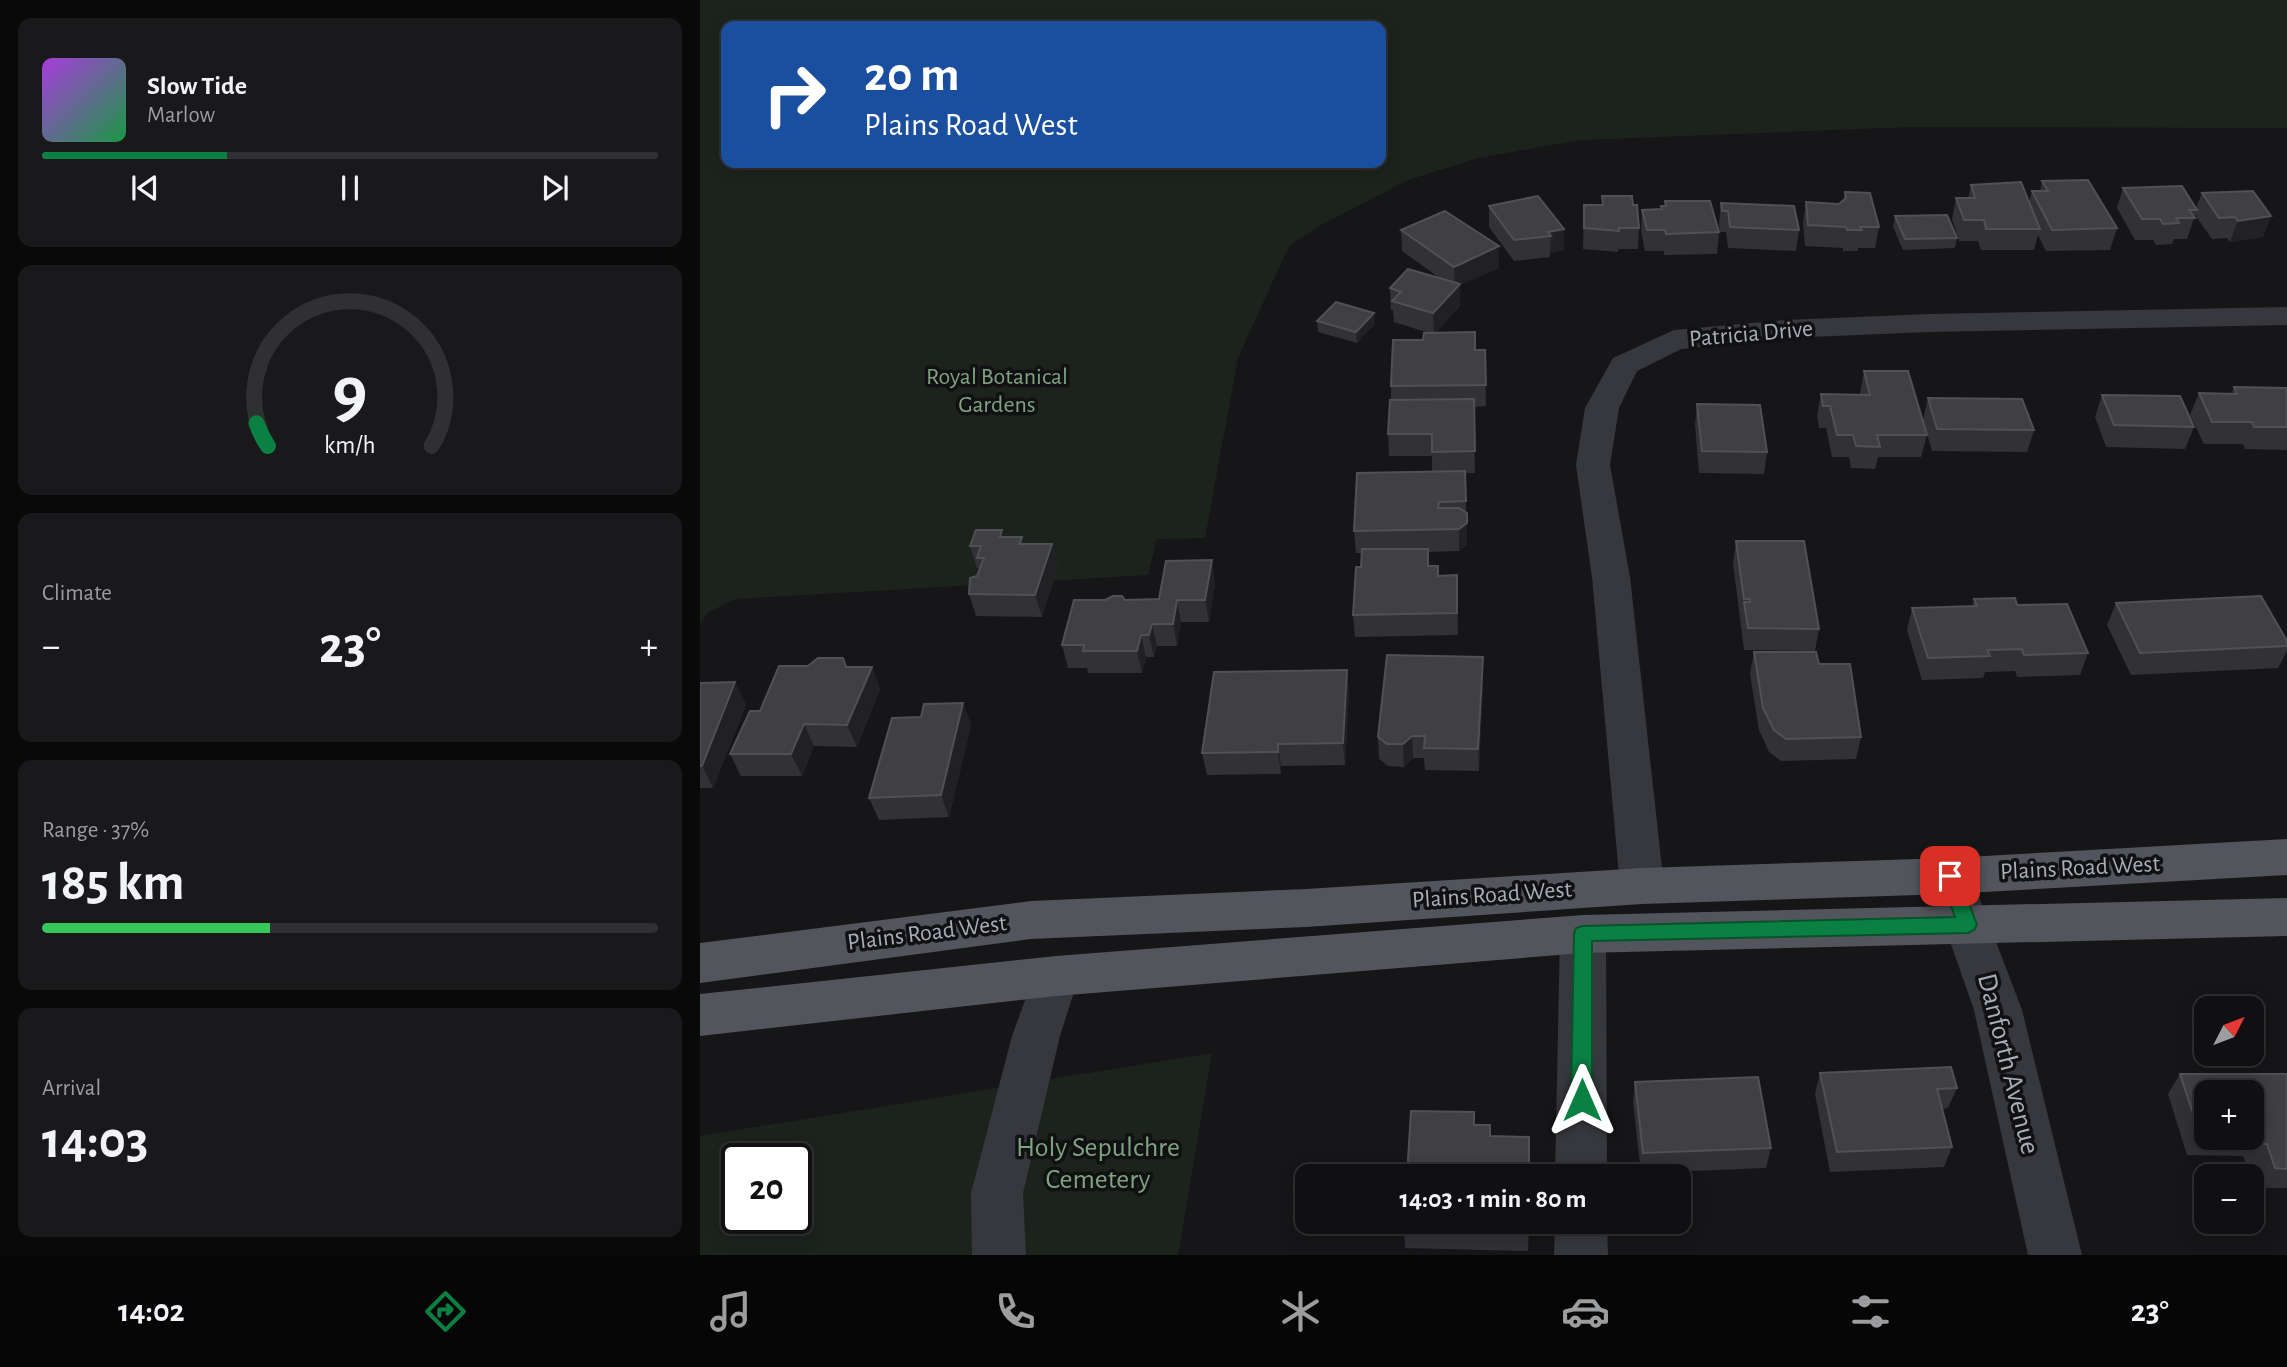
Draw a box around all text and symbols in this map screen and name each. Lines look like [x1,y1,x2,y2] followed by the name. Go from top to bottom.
[749,49,840,140] icon: right
[864,51,960,100] text: 20 m
[147,73,247,99] text: Slow Tide
[147,104,215,127] text: Marlow
[864,109,1078,141] text: Plains Road West
[126,169,164,207] icon: previous
[331,169,369,207] icon: pause
[536,169,574,207] icon: next
[1688,317,1814,351] street label: Patricia Drive
[332,359,368,432] text: 9
[926,365,1068,417] park label: Royal Botanical Gardens
[324,433,376,458] text: km/h
[42,582,112,605] text: Climate
[319,620,381,672] text: 23°
[42,628,60,666] text: −
[640,628,658,666] text: +
[42,819,149,842] text: Range · 37%
[1920,846,1980,906] pin
[1999,852,2161,884] street label: Plains Road West
[42,857,184,909] text: 185 km
[1931,857,1969,895] icon: arrive
[1411,877,1573,913] street label: Plains Road West
[846,911,1008,955] street label: Plains Road West
[1972,971,2044,1157] street label: Danforth Avenue
[2194,996,2264,1066] north arrow
[2194,996,2264,1234] map controls
[1545,1063,1619,1137] position arrow
[42,1077,101,1100] text: Arrival
[2194,1080,2264,1150] button: +
[42,1115,148,1167] text: 14:03
[1016,1134,1180,1194] park label: Holy Sepulchre Cemetery
[721,1143,812,1234] speed limit sign: 20
[2194,1164,2264,1234] button: −
[1400,1186,1586,1212] text: 14:03 · 1 min · 80 m
[421,1287,470,1336] icon: directions
[706,1287,755,1336] icon: music
[991,1287,1040,1336] icon: phone
[1276,1287,1325,1336] icon: climate
[1561,1287,1610,1336] icon: car
[1846,1287,1895,1336] icon: filters
[118,1295,185,1327] text: 14:02
[2131,1295,2169,1327] text: 23°

